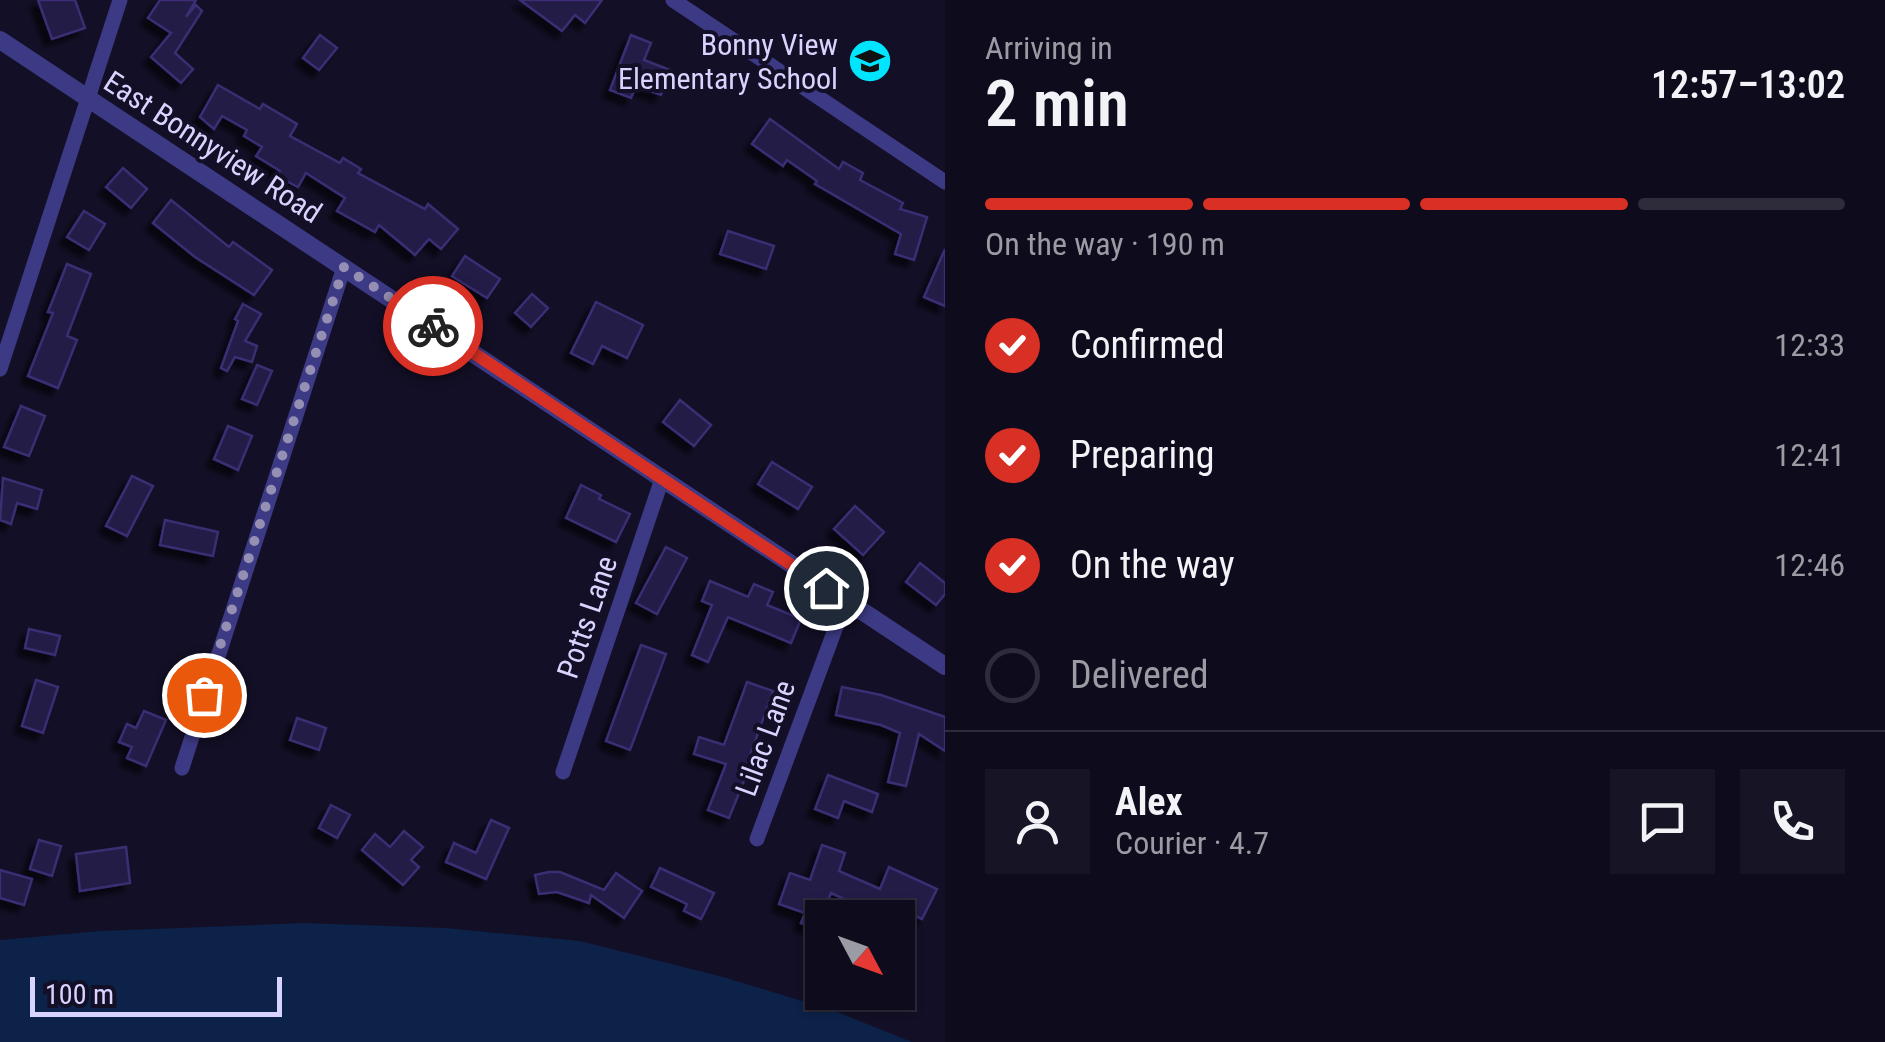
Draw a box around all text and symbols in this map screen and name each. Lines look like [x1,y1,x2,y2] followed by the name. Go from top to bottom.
[618,27,838,96] place label: Bonny View Elementary School
[985,29,1113,67] text: Arriving in
[847,38,893,84] school or university icon: Bonny View Elementary School
[1651,63,1845,107] text: 12:57–13:02
[98,64,328,230] street label: East Bonnyview Road
[985,66,1129,142] text: 2 min
[985,225,1225,263] text: On the way · 190 m
[383,276,483,376] courier
[406,299,461,354] icon: bike
[985,318,1040,373] icon: check
[1070,323,1225,367] text: Confirmed
[1774,326,1845,364] text: 12:33
[985,428,1040,483] icon: check
[1070,433,1215,477] text: Preparing
[1774,436,1845,474] text: 12:41
[985,538,1040,593] icon: check
[1070,543,1235,587] text: On the way
[784,546,869,631] pin
[1774,546,1845,584] text: 12:46
[550,551,624,683] street label: Potts Lane
[799,561,854,616] icon: home
[162,653,247,738] pin
[1070,653,1209,697] text: Delivered
[177,668,232,723] icon: bag
[728,675,802,801] street label: Lilac Lane
[985,769,1090,874] button: person
[1610,769,1715,874] button: chat
[1740,769,1845,874] button: phone
[1115,780,1183,824] text: Alex
[1115,824,1269,862] text: Courier · 4.7
[805,900,915,1010] north arrow
[805,900,915,1010] map controls
[30,972,282,1016] scale bar
[45,978,114,1011] text: 100 m

